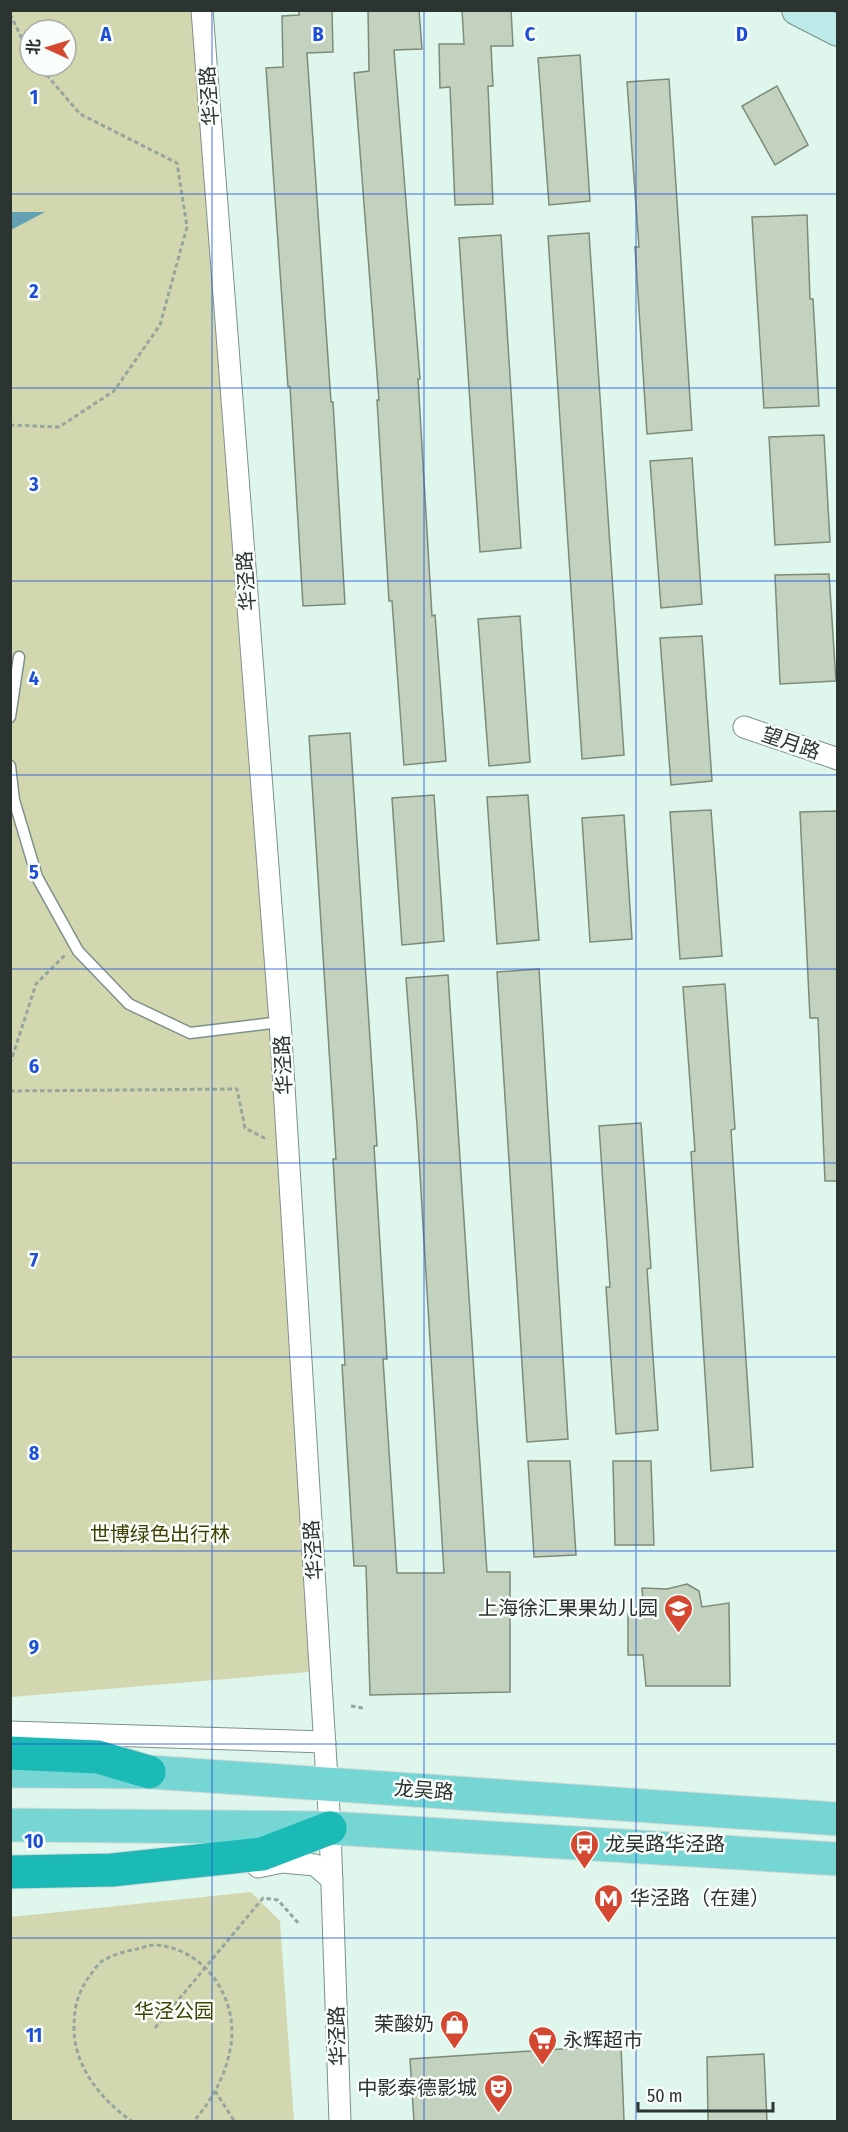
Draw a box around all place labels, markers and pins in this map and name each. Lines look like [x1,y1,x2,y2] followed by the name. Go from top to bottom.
[663,1592,695,1634] school or university icon: 上海徐汇果果幼儿园
[478,1596,658,1620] place label: 上海徐汇果果幼儿园
[568,1828,600,1870] bus stop icon: 龙吴路华泾路
[605,1832,725,1856] place label: 龙吴路华泾路
[593,1882,625,1924] metro station icon: 华泾路（在建）
[630,1886,770,1910] place label: 华泾路（在建）
[439,2008,471,2050] shop icon: 茉酸奶
[374,2012,434,2036] place label: 茉酸奶
[526,2024,558,2066] supermarket icon: 永辉超市
[563,2028,643,2052] place label: 永辉超市
[482,2072,514,2114] theatre icon: 中影泰德影城
[357,2076,477,2100] place label: 中影泰德影城

